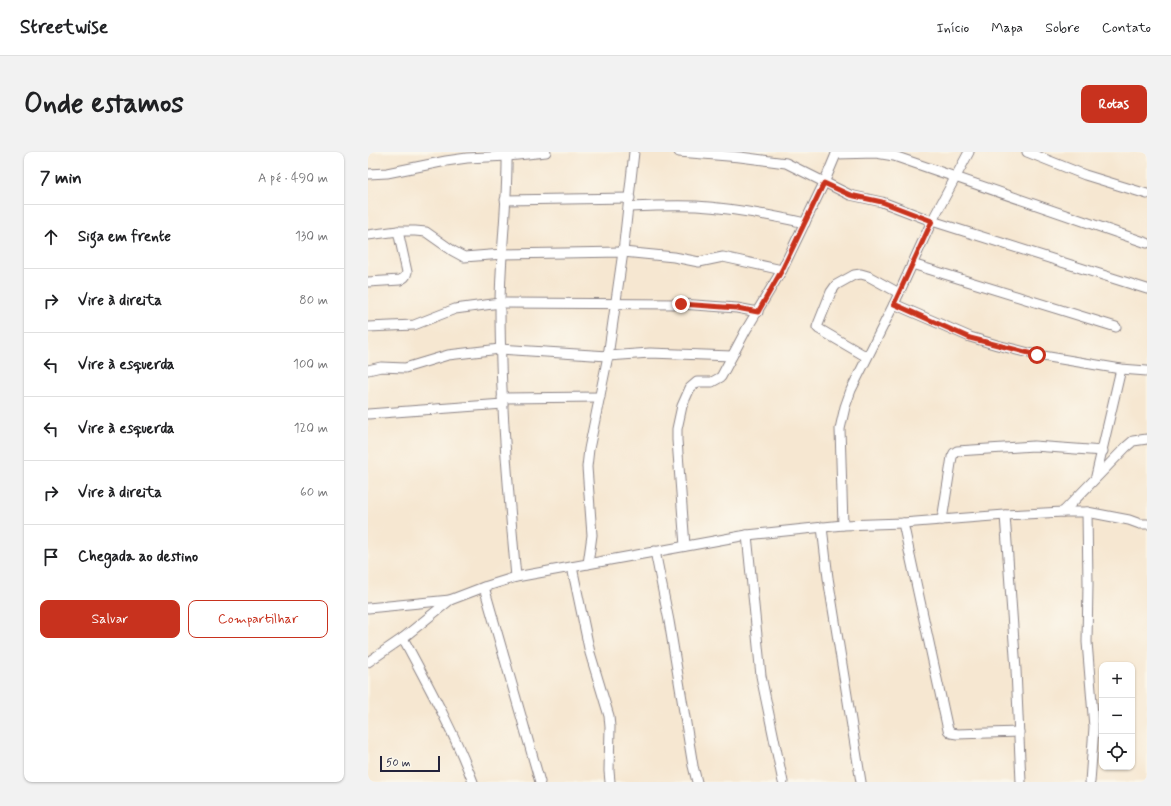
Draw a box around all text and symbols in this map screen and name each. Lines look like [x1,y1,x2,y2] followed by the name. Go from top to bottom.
[20,15,108,40] text: Streetwise
[936,19,969,37] text: Início
[991,19,1023,37] text: Mapa
[1045,19,1080,37] text: Sobre
[1102,19,1151,37] text: Contato
[1081,85,1147,123] button: Rotas
[24,86,184,123] text: Onde estamos
[40,167,82,189] text: 7 min
[258,170,328,187] text: A pé · 490 m
[40,226,62,248] icon: ahead
[78,227,171,247] text: Siga em frente
[295,228,328,245] text: 130 m
[40,290,62,312] icon: right
[78,291,162,311] text: Vire à direita
[299,292,328,309] text: 80 m
[672,295,690,313] route end
[1028,346,1046,364] route start
[40,354,62,376] icon: left
[78,355,174,375] text: Vire à esquerda
[293,356,328,373] text: 100 m
[40,418,62,440] icon: left
[78,419,174,439] text: Vire à esquerda
[294,420,328,437] text: 120 m
[40,482,62,504] icon: right
[78,483,162,503] text: Vire à direita
[300,484,328,501] text: 60 m
[40,546,62,568] icon: arrive
[78,547,198,567] text: Chegada ao destino
[40,600,180,638] button: Salvar
[188,600,328,638] button: Compartilhar
[1099,662,1135,770] map controls
[1099,662,1135,698] button: +
[1099,698,1135,734] button: −
[1099,734,1135,770] button: locate
[380,754,440,773] scale bar
[386,756,411,770] text: 50 m

